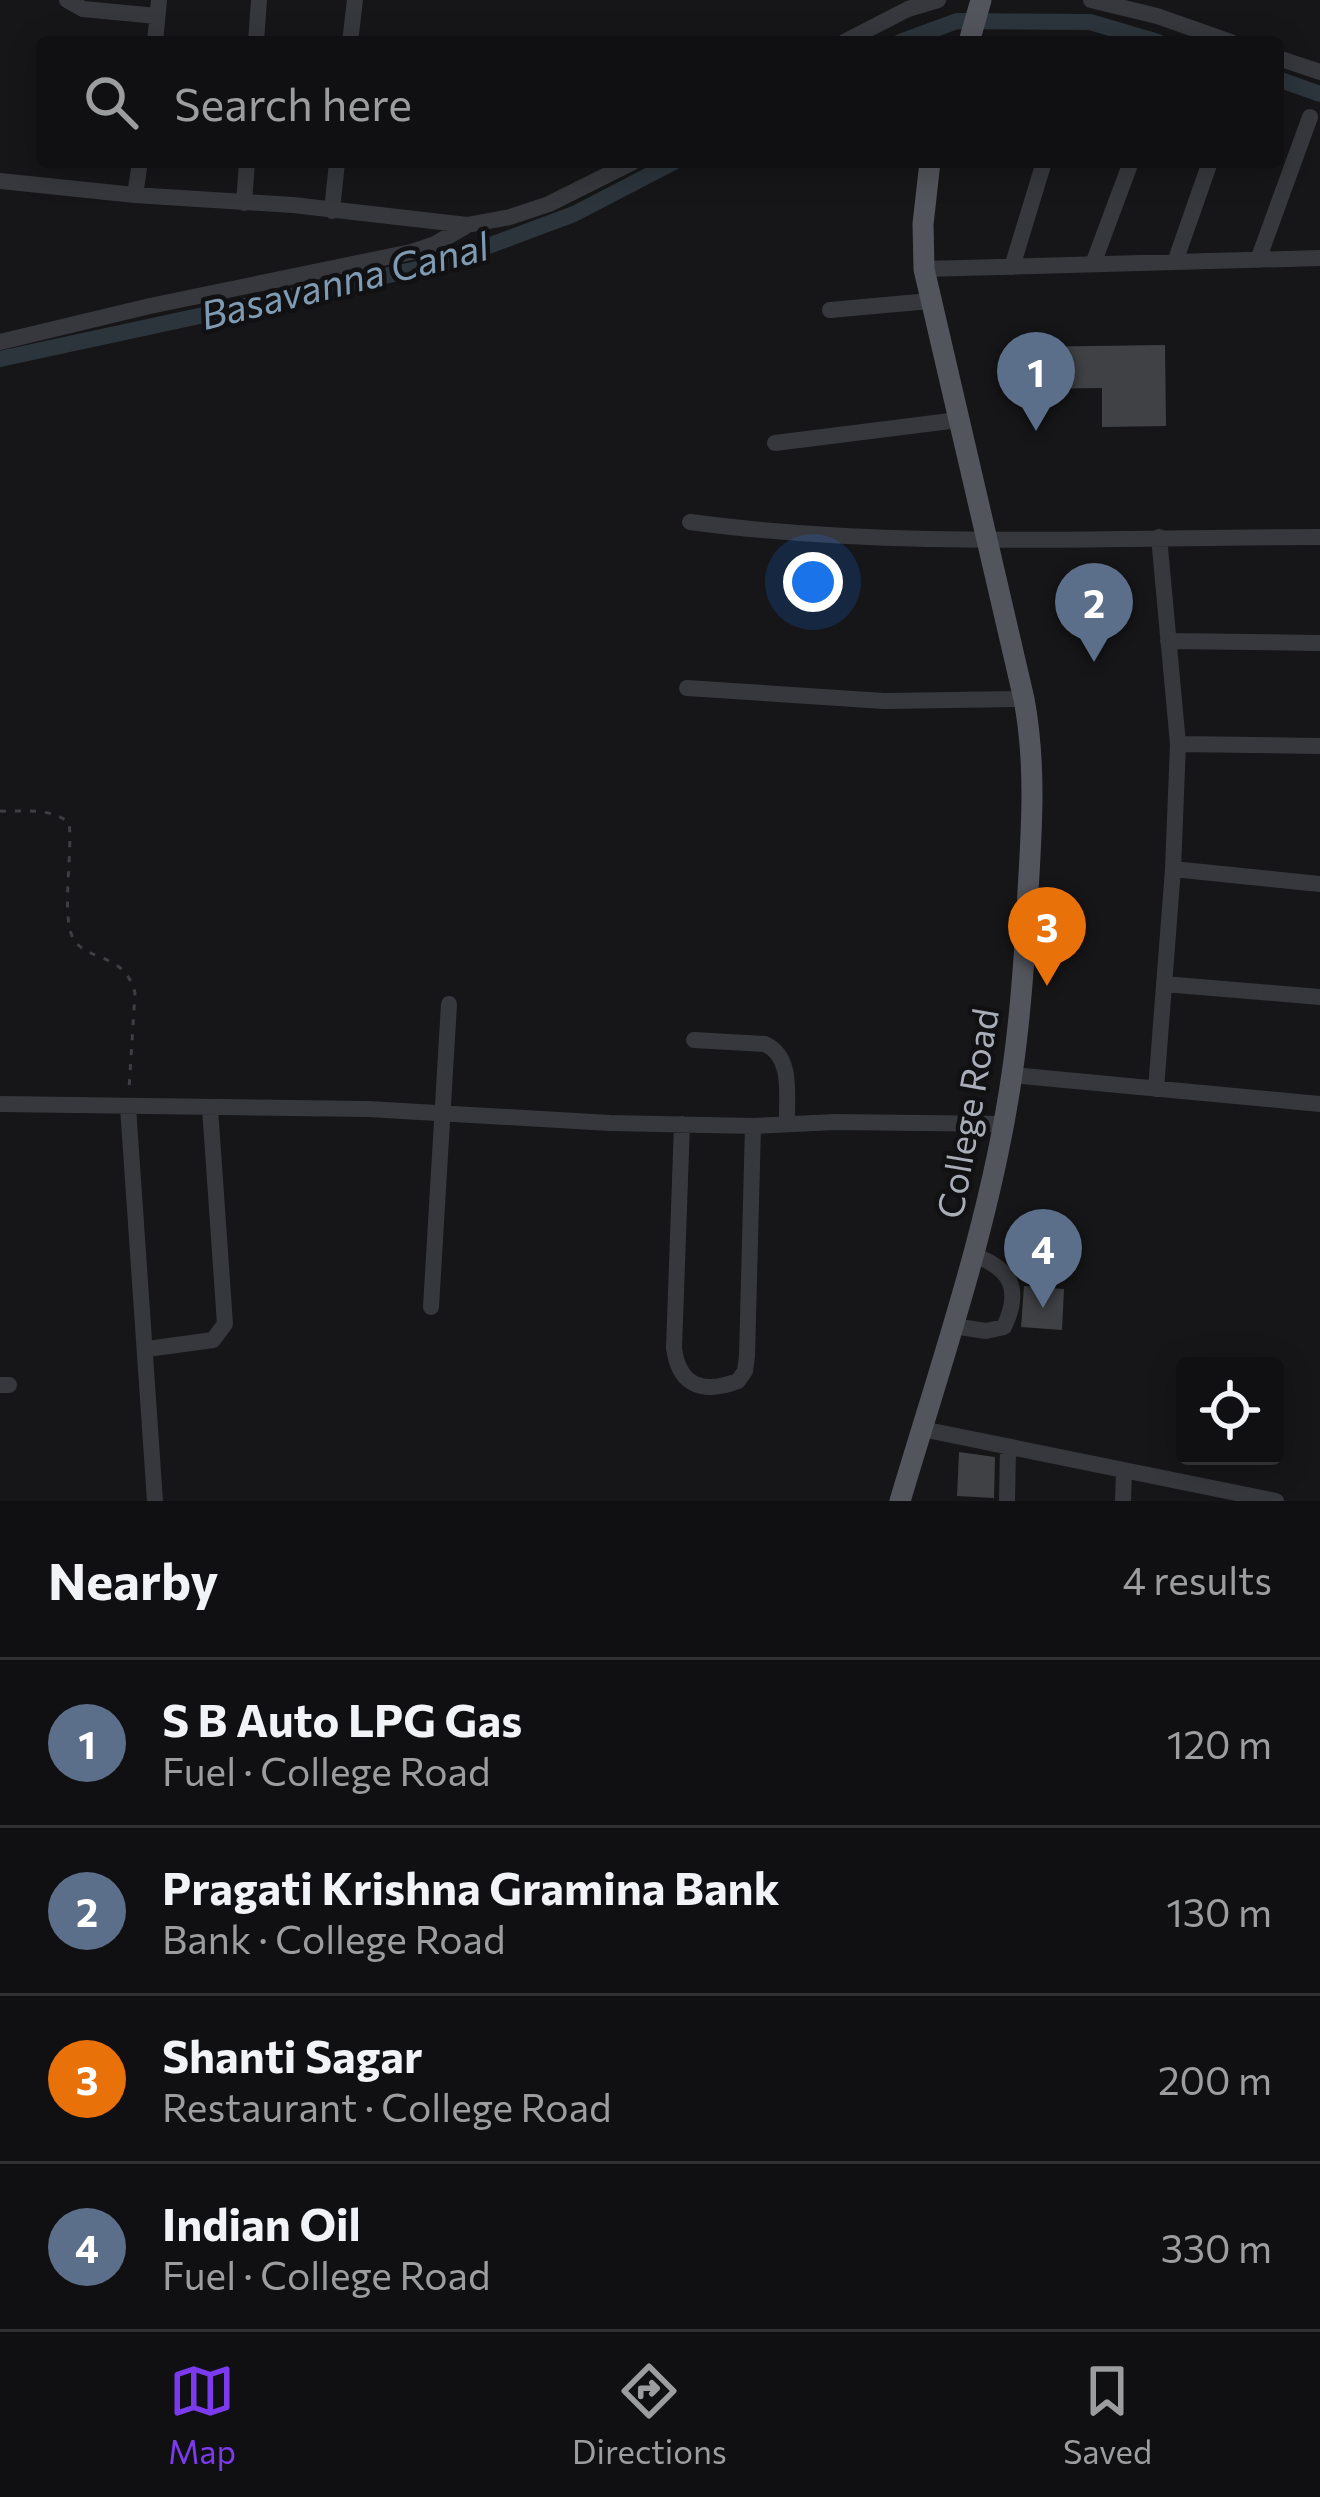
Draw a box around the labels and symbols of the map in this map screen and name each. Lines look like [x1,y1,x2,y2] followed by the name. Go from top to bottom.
[195,220,494,338] water label: Basavanna Canal
[997,332,1075,431] pin: 1
[783,552,843,612] your location
[1055,563,1133,662] pin: 2
[1008,887,1086,986] pin: 3
[926,1005,1006,1221] street label: College Road
[1004,1209,1082,1308] pin: 4

